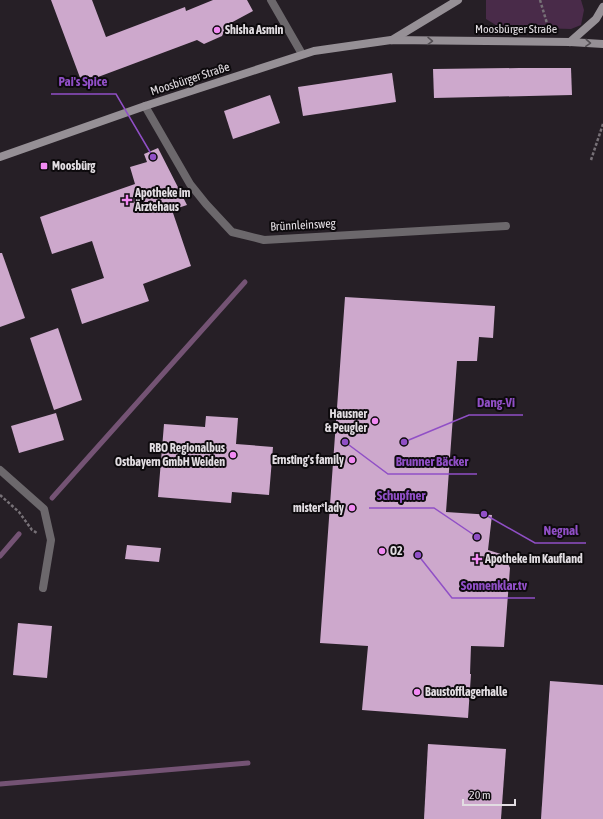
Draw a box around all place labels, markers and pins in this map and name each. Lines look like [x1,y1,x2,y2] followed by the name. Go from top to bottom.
[225,23,283,37] place label: Shisha Asmin
[212,25,222,35] marker: Shisha Asmin
[51,69,116,94] callout: Pai's Spice
[52,159,96,173] place label: Moosbürg
[39,161,49,171] marker: Moosbürg
[134,186,191,214] place label: Apotheke im Ärztehaus
[122,195,132,205] marker: Apotheke im Ärztehaus
[469,390,523,415] callout: Dang-Vi
[325,407,367,435] place label: Hausner & Peugler
[370,416,380,426] marker: Hausner & Peugler
[115,441,226,469] place label: RBO Regionalbus Ostbayern GmbH Weiden
[388,449,477,474] callout: Brunner Bäcker
[228,450,238,460] marker: RBO Regionalbus Ostbayern GmbH Weiden
[272,453,344,467] place label: Ernsting's family
[347,455,357,465] marker: Ernsting's family
[369,483,434,508] callout: Schupfner
[293,501,344,515] place label: mister*lady
[347,503,357,513] marker: mister*lady
[535,518,586,543] callout: Negnal
[390,544,403,558] place label: O2
[377,546,387,556] marker: O2
[484,552,583,566] place label: Apotheke im Kaufland
[472,554,482,564] marker: Apotheke im Kaufland
[452,573,535,598] callout: Sonnenklar.tv
[425,685,508,699] place label: Baustofflagerhalle
[412,687,422,697] marker: Baustofflagerhalle

